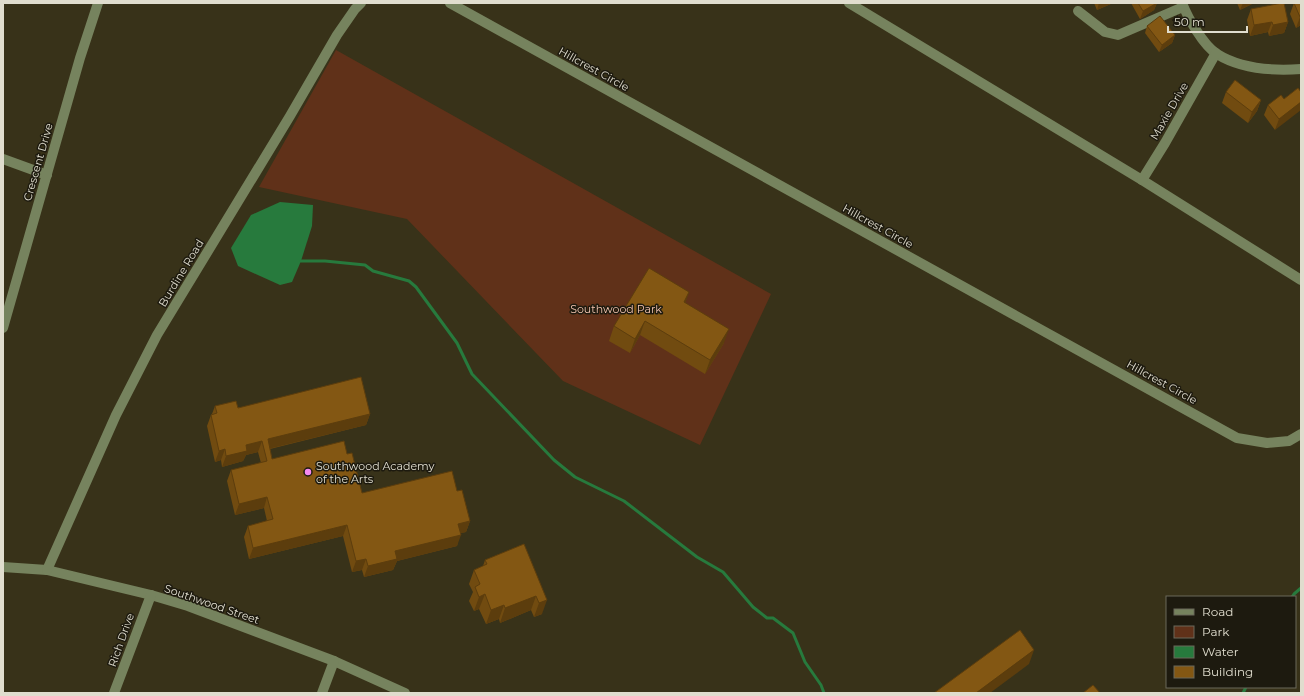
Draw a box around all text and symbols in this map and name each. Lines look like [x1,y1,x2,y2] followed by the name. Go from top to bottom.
[1168,8,1247,34] scale bar
[1174,14,1205,29] text: 50 m
[556,44,632,94] street label: Hillcrest Circle
[1147,79,1191,142] street label: Maxie Drive
[20,121,56,203] street label: Crescent Drive
[840,201,916,251] street label: Hillcrest Circle
[155,237,207,309] street label: Burdine Road
[570,302,662,316] park label: Southwood Park
[1124,357,1200,407] street label: Hillcrest Circle
[316,459,435,486] place label: Southwood Academy of the Arts
[303,467,313,477] marker: Southwood Academy of the Arts
[163,581,262,627] street label: Southwood Street
[1166,596,1296,688] legend
[1202,604,1233,619] text: Road
[105,611,137,669] street label: Rich Drive
[1202,624,1230,639] text: Park
[1202,644,1239,659] text: Water
[1202,664,1253,679] text: Building

